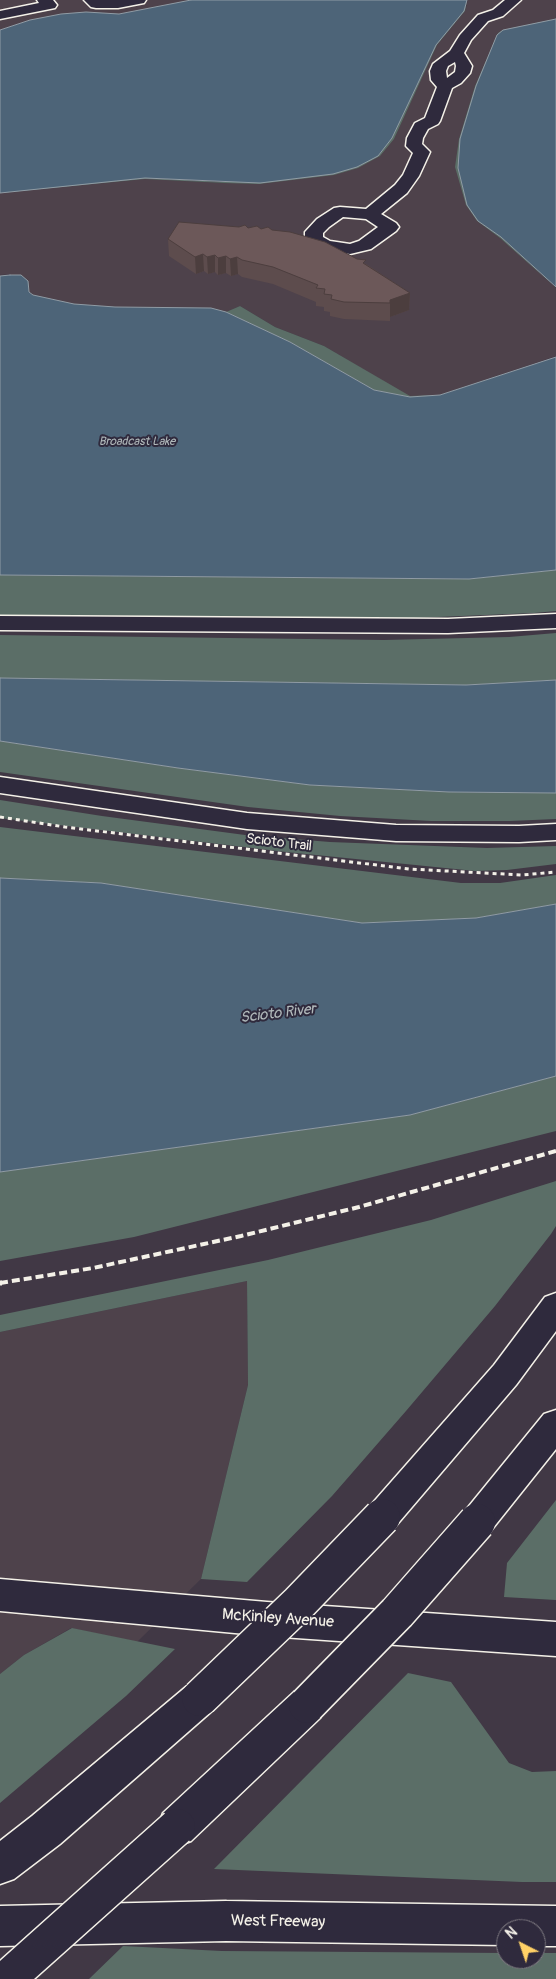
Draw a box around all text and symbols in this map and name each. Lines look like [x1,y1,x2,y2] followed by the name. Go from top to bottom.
[99,435,175,449] water label: Broadcast Lake
[245,831,313,855] street label: Scioto Trail
[239,1000,317,1028] water label: Scioto River
[221,1606,335,1632] street label: McKinley Avenue
[231,1912,325,1932] street label: West Freeway
[496,1919,546,1969] north arrow
[502,1924,521,1943] text: N

